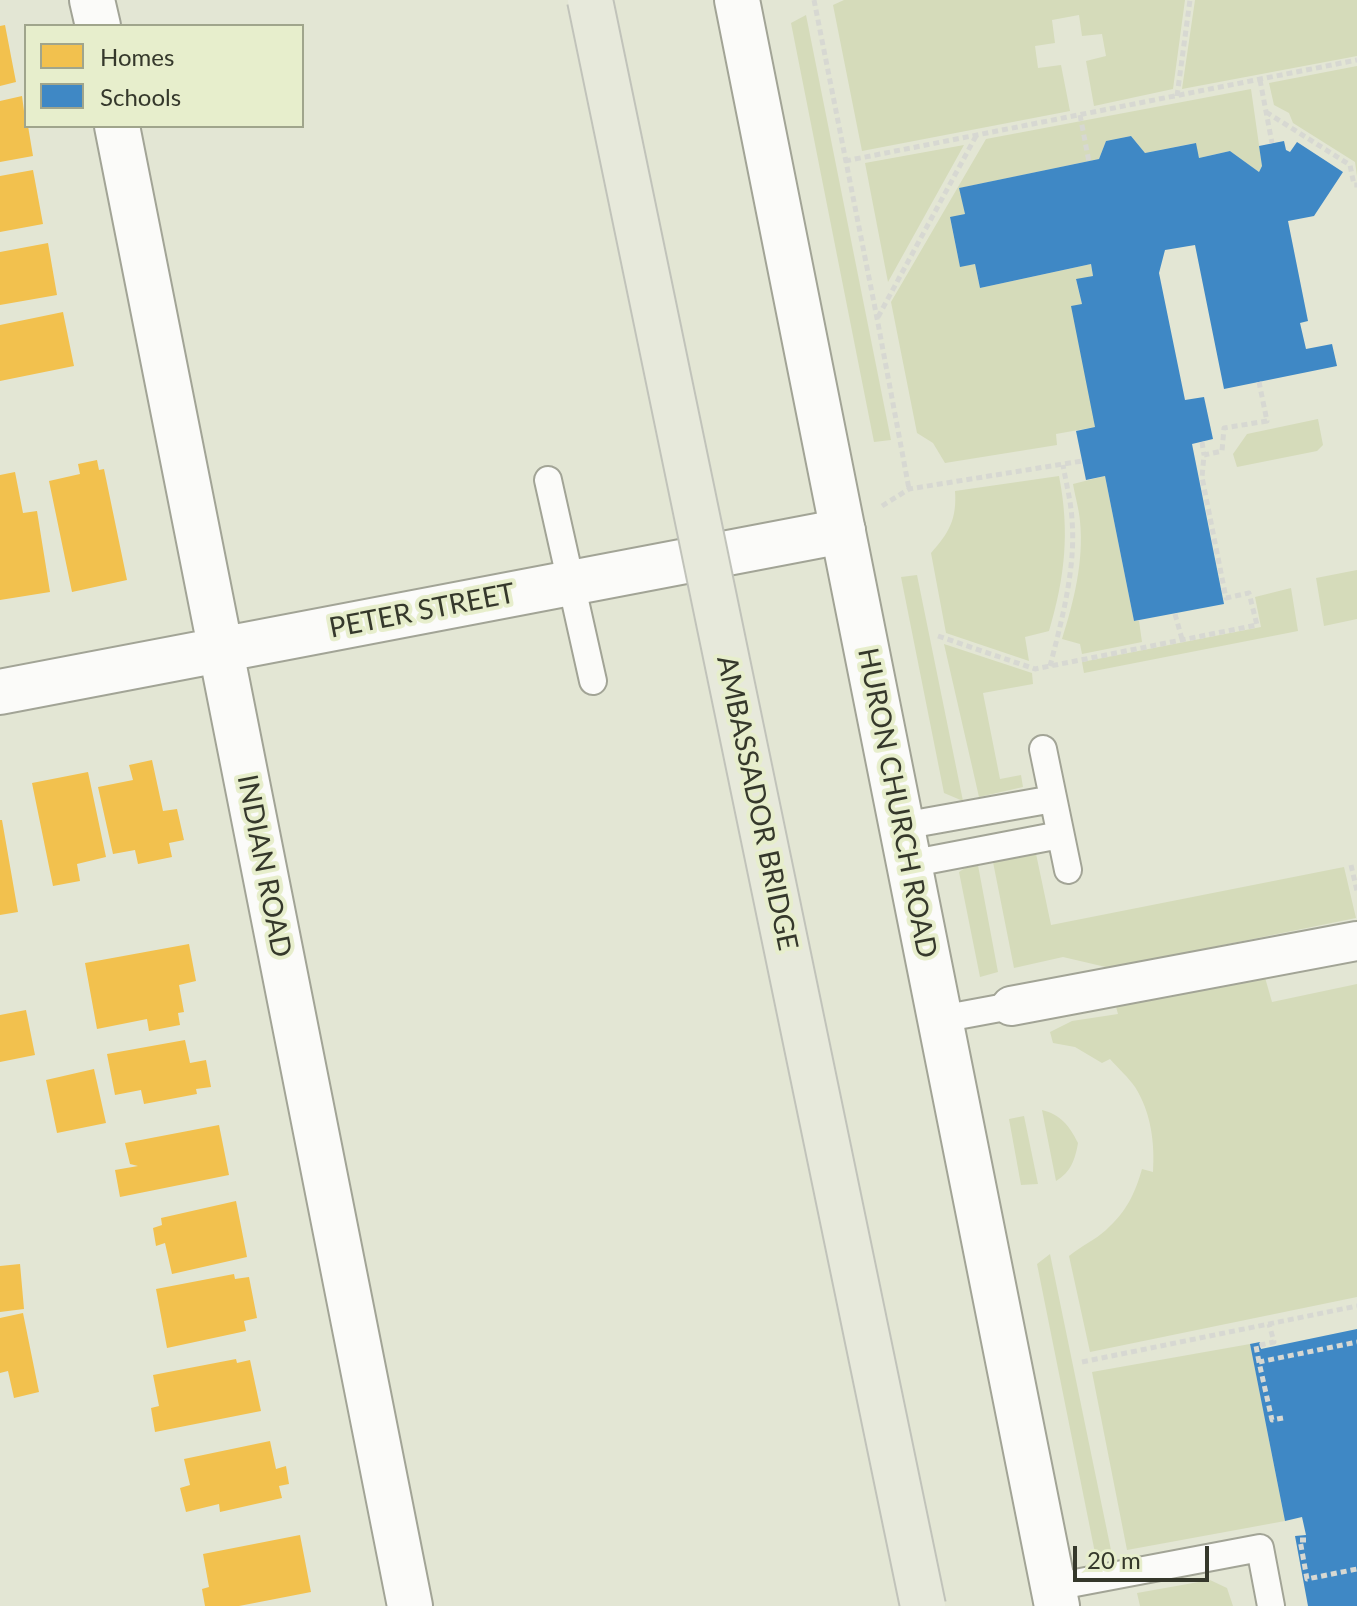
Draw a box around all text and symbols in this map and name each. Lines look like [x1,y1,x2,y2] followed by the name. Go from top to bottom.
[24,24,304,128] legend
[100,42,174,71] text: Homes
[100,82,181,111] text: Schools
[326,577,518,645] street label: PETER STREET
[850,645,944,961] street label: HURON CHURCH ROAD
[709,653,805,953] street label: AMBASSADOR BRIDGE
[230,772,298,960] street label: INDIAN ROAD
[1077,1530,1213,1580] scale bar
[1087,1545,1141,1574] text: 20 m

